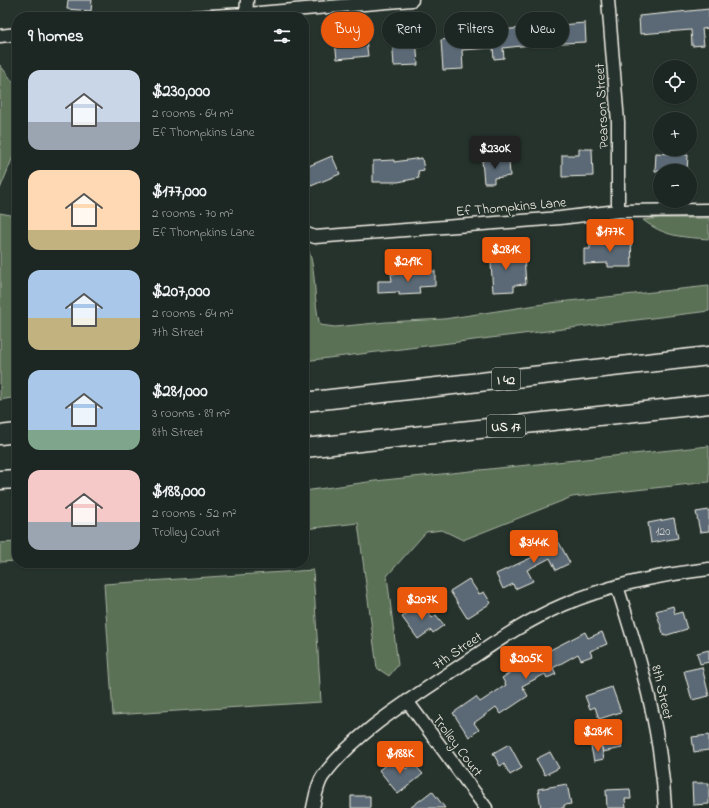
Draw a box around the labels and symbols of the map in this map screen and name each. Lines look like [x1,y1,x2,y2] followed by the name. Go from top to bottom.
[590,62,615,149] street label: Pearson Street
[467,136,523,170] pin: $230K
[455,192,568,223] street label: Ef Thompkins Lane
[582,219,638,253] pin: $177K
[478,237,534,271] pin: $281K
[380,249,436,283] pin: $219K
[492,368,520,390] road number: I 42
[487,415,525,437] road number: US 17
[656,523,670,541] house number: 120
[506,530,562,564] pin: $344K
[394,587,450,621] pin: $207K
[429,627,487,676] street label: 7th Street
[498,646,554,680] pin: $205K
[645,663,678,722] street label: 8th Street
[426,710,487,782] street label: Trolley Court
[570,719,626,753] pin: $281K
[372,741,428,775] pin: $188K

